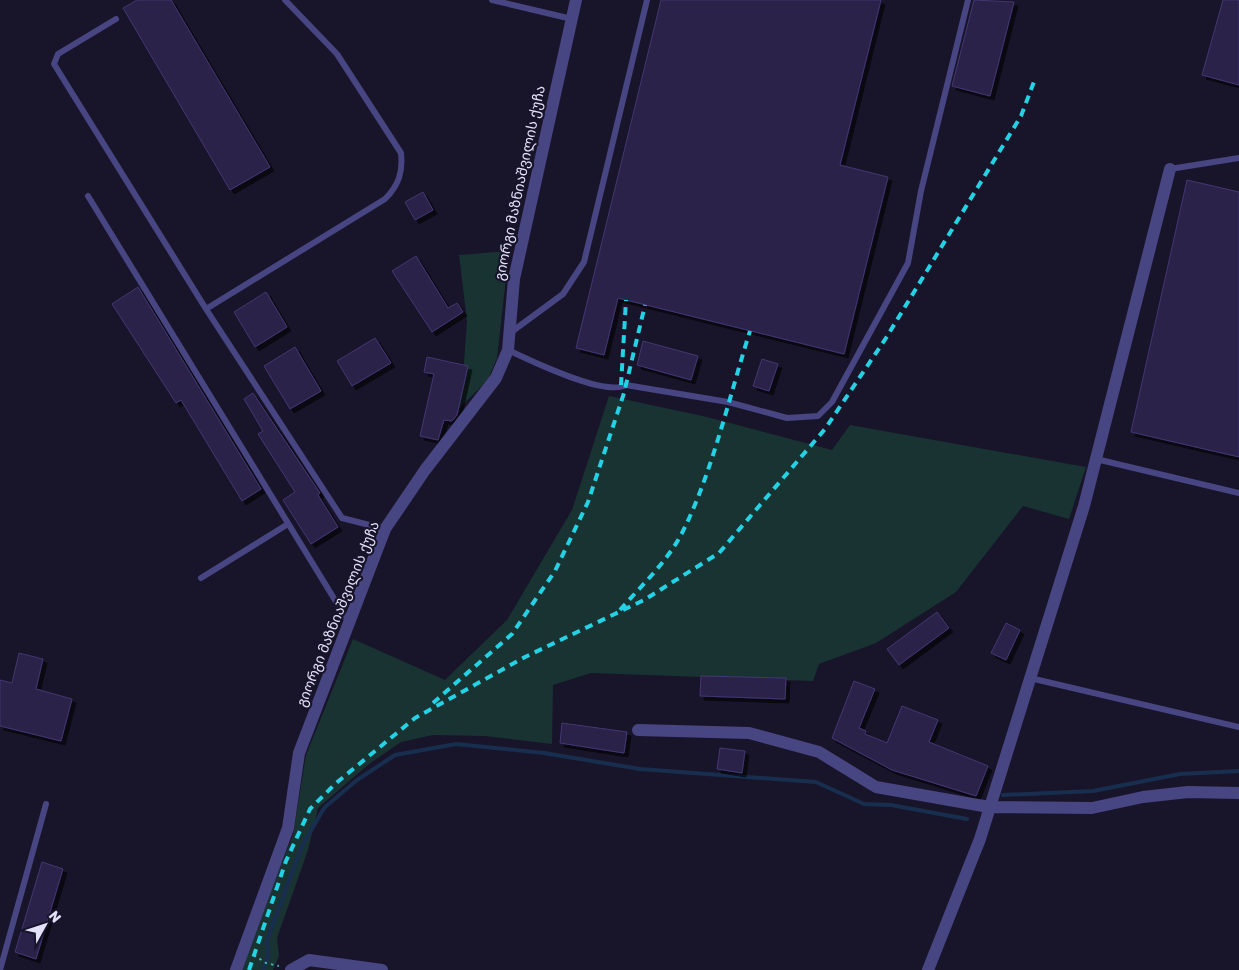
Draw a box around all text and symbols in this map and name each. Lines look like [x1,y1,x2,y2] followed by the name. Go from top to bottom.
[491,84,549,282] street label: გიორგი მაზნიაშვილის ქუჩა
[293,519,383,709] street label: გიორგი მაზნიაშვილის ქუჩა
[20,900,70,950] north arrow
[45,908,64,926] text: N

